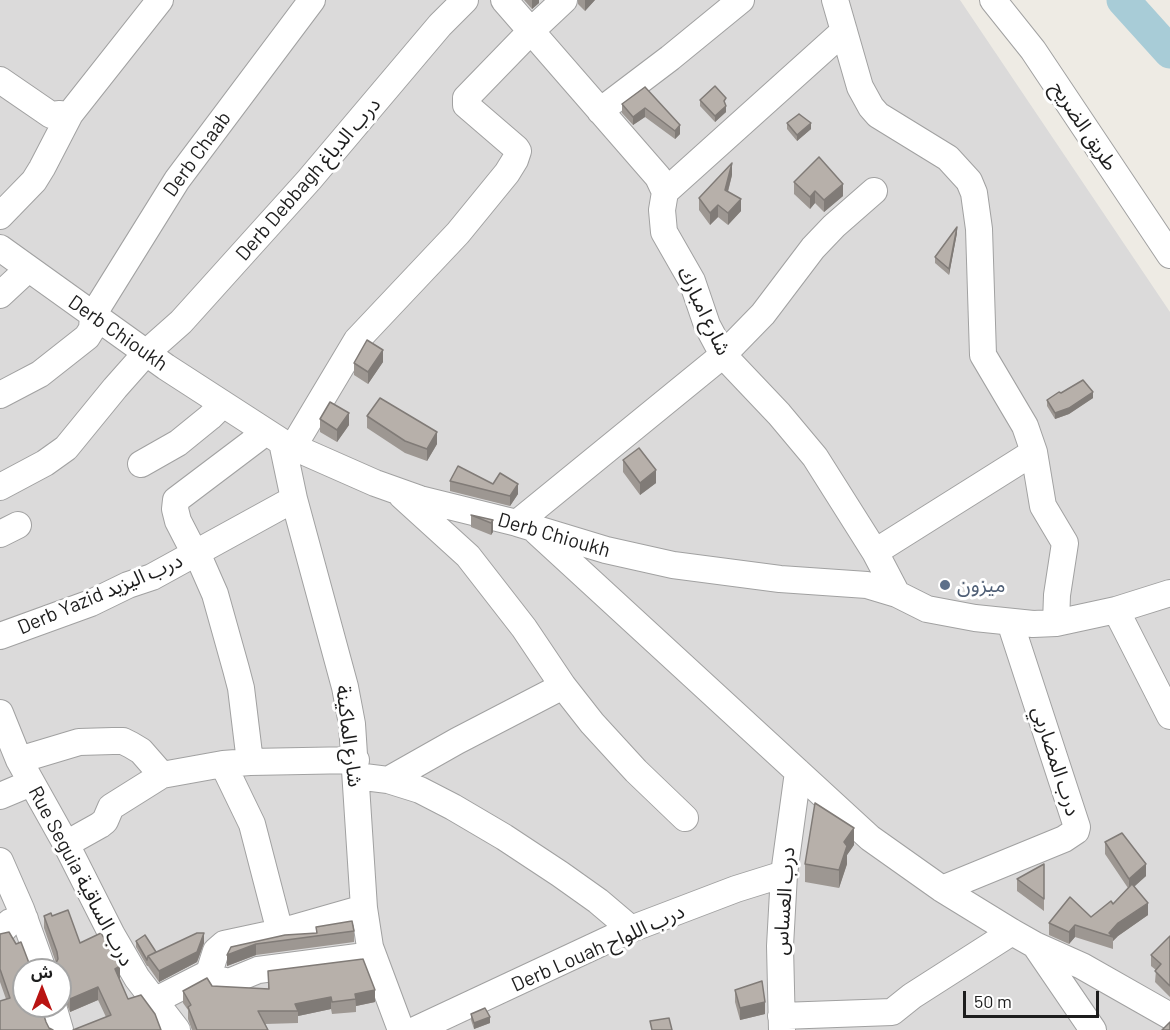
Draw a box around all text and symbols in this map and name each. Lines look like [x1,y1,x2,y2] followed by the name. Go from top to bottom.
[1045,77,1123,175] street label: طريق الضريح
[231,92,385,266] street label: Derb Debbagh درب الدباغ
[158,107,236,201] street label: Derb Chaab
[672,263,736,359] street label: شارع امبارك
[64,290,172,376] street label: Derb Chioukh
[495,508,613,562] street label: Derb Chioukh
[14,548,186,640] street label: Derb Yazid درب اليزيد
[957,573,1006,597] place label: ميزون
[938,578,952,592] marker: ميزون
[331,684,367,788] street label: شارع الماكينة
[1027,703,1085,819] street label: درب المضاربي
[23,782,139,970] street label: Rue Seguia درب الساقية
[768,846,800,956] street label: درب العساس
[508,899,688,997] street label: Derb Louah درب اللواح
[12,958,72,1018] north arrow
[31,962,53,981] text: ش
[966,979,1102,1017] scale bar
[974,990,1012,1012] text: 50 m

